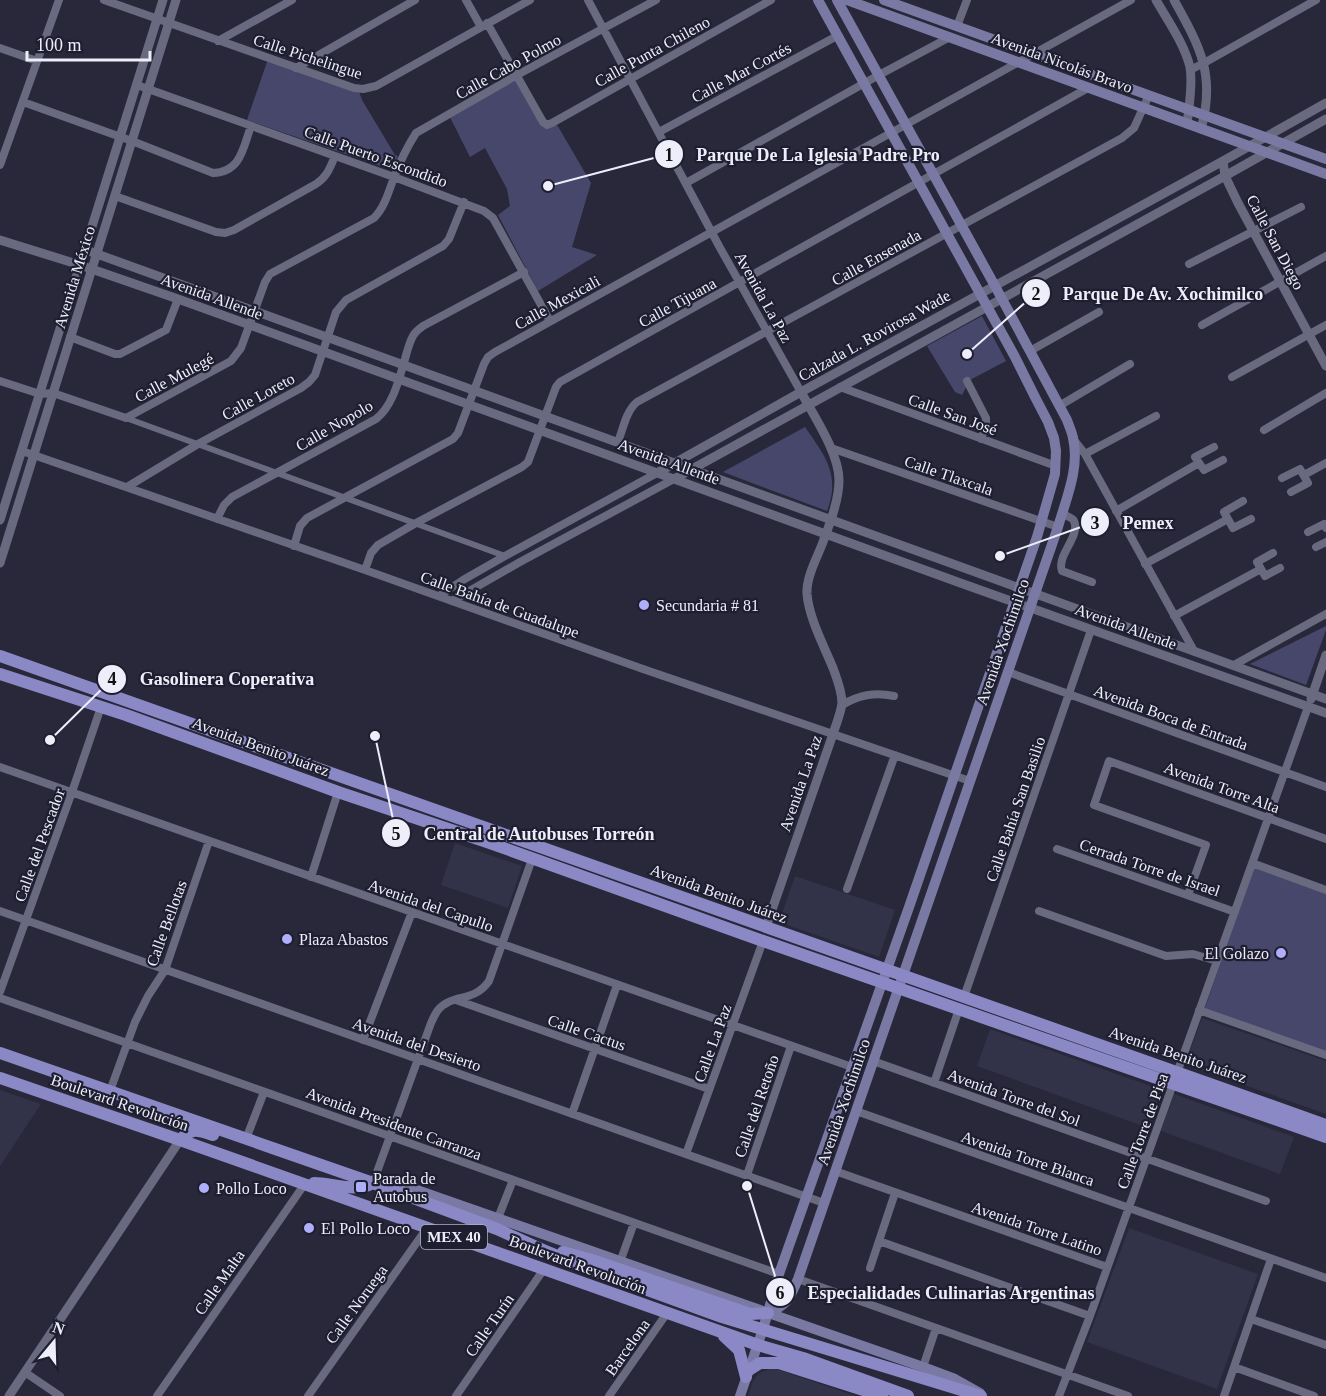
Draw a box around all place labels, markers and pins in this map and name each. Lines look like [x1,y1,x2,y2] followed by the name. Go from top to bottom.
[654,136,951,172] callout: Parque De La Iglesia Padre Pro
[1021,275,1276,311] callout: Parque De Av. Xochimilco
[1080,504,1185,540] callout: Pemex
[656,597,759,614] place label: Secundaria # 81
[637,598,651,612] marker: Secundaria # 81
[97,661,326,697] callout: Gasolinera Coperativa
[381,815,667,851] callout: Central de Autobuses Torreón
[299,931,388,948] place label: Plaza Abastos
[280,932,294,946] marker: Plaza Abastos
[1205,945,1269,962] place label: El Golazo
[1274,946,1288,960] marker: El Golazo
[373,1170,436,1205] place label: Parada de Autobus
[216,1180,287,1197] place label: Pollo Loco
[354,1180,368,1194] marker: Parada de Autobus
[197,1181,211,1195] marker: Pollo Loco
[321,1220,410,1237] place label: El Pollo Loco
[302,1221,316,1235] marker: El Pollo Loco
[765,1274,1107,1310] callout: Especialidades Culinarias Argentinas

